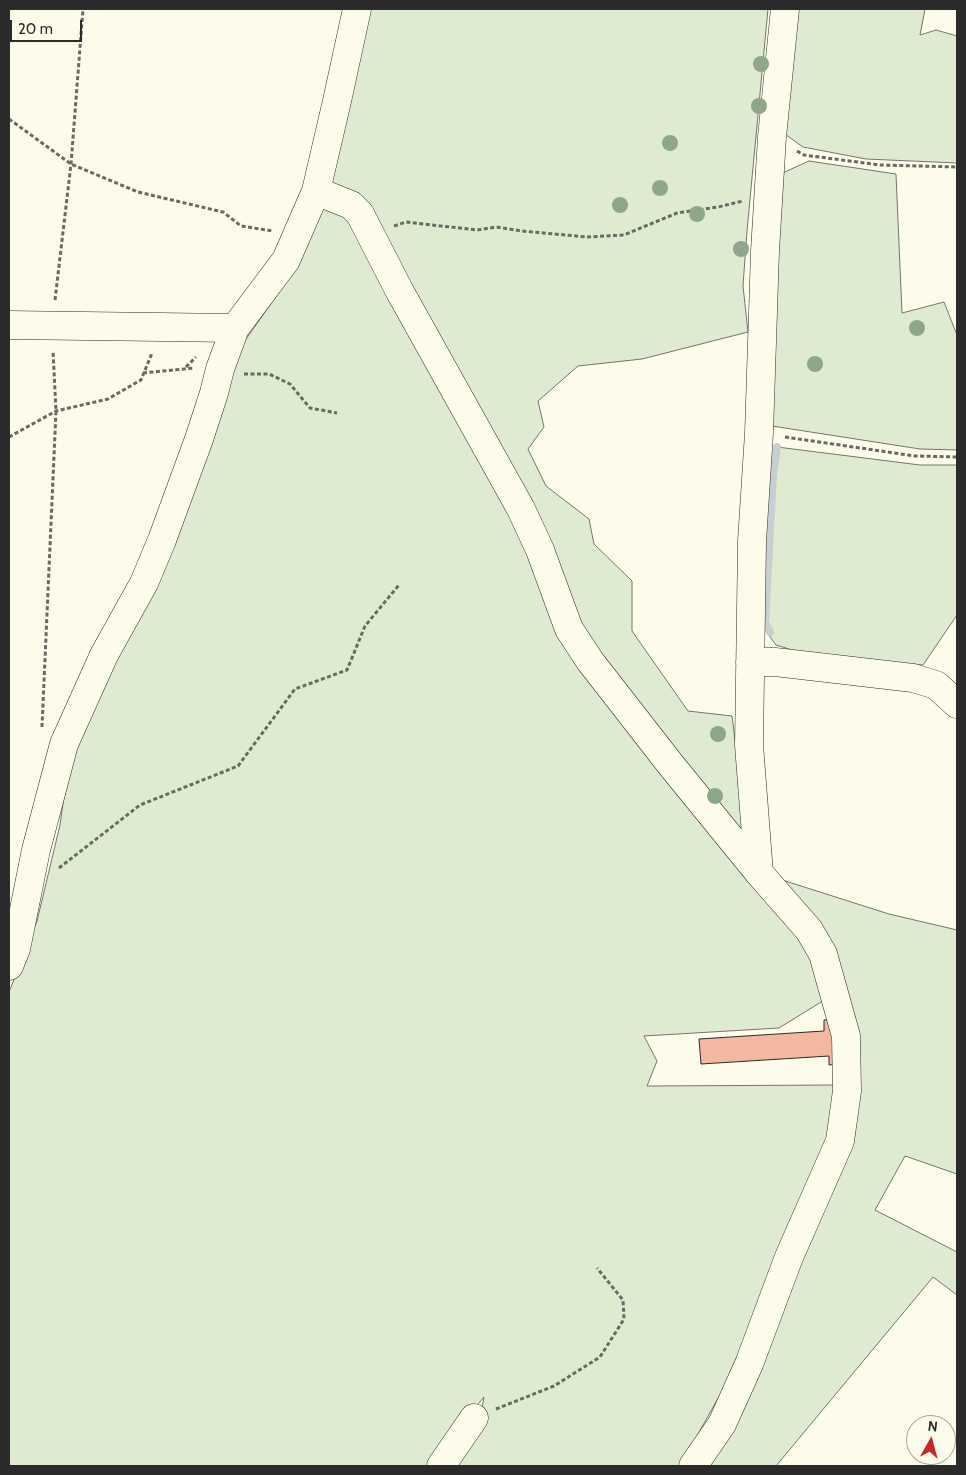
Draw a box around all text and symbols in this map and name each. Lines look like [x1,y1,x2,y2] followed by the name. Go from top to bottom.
[12,10,85,42] scale bar
[18,20,53,38] text: 20 m
[906,1415,956,1465] north arrow
[927,1417,939,1436] text: N

